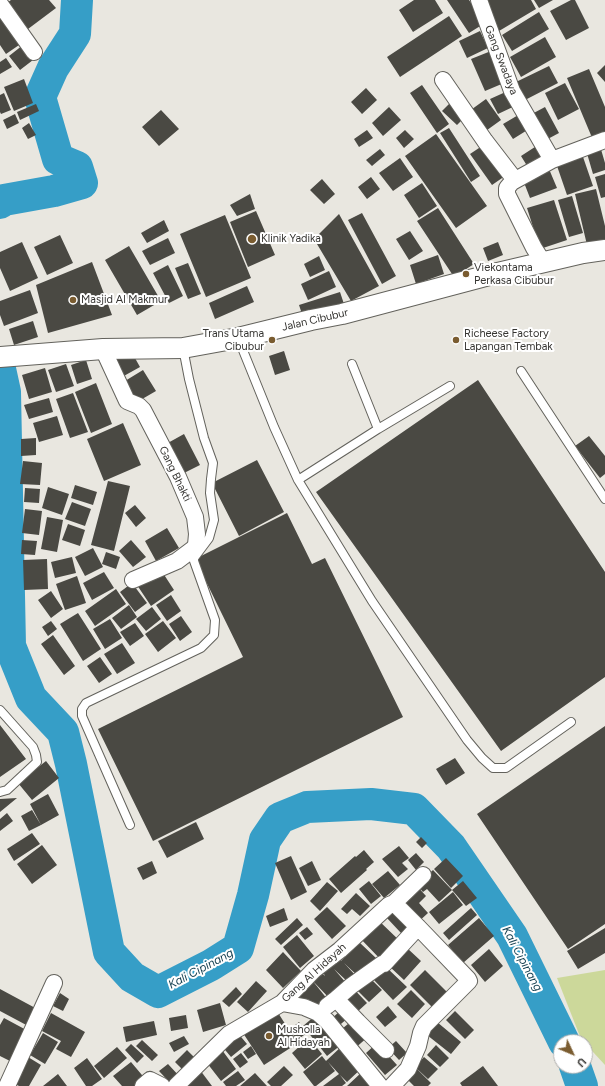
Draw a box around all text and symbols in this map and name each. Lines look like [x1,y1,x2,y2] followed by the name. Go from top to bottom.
[482,23,520,97] street label: Gang Swadaya
[261,232,321,246] place label: Klinik Yadika
[246,233,258,245] marker: Klinik Yadika
[474,261,554,287] place label: Viekontama Perkasa Cibubur
[461,269,471,279] marker: Viekontama Perkasa Cibubur
[81,293,168,307] place label: Masjid Al Makmur
[68,295,78,305] marker: Masjid Al Makmur
[281,306,349,334] street label: Jalan Cibubur
[203,327,264,353] place label: Trans Utama Cibubur
[464,327,553,353] place label: Richeese Factory Lapangan Tembak
[267,335,277,345] marker: Trans Utama Cibubur
[451,335,461,345] marker: Richeese Factory Lapangan Tembak
[156,444,194,504] street label: Gang Bhakti
[499,924,545,994] water label: Kali Cipinang
[279,941,349,1005] street label: Gang Al Hidayah
[166,946,236,992] water label: Kali Cipinang
[277,1023,330,1049] place label: Musholla Al Hidayah
[264,1031,274,1041] marker: Musholla Al Hidayah
[553,1034,593,1074] north arrow
[574,1055,589,1069] text: U

